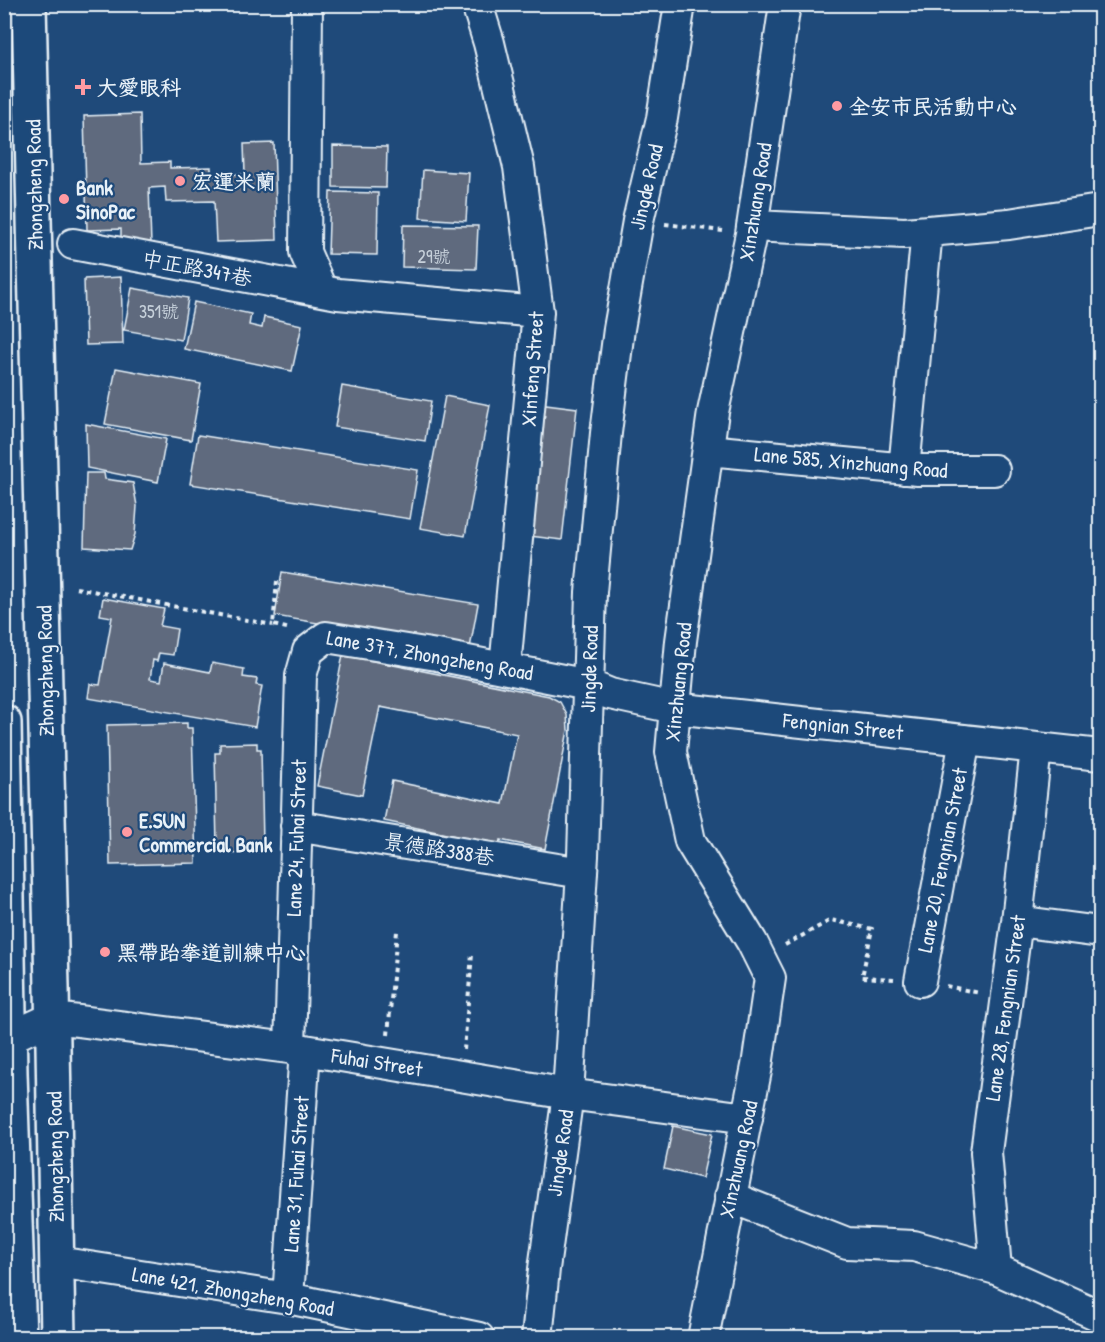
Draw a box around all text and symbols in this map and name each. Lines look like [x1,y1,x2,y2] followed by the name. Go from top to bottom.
[97,73,182,102] place label: 大愛眼科
[74,78,92,96] marker: 大愛眼科
[849,92,1017,121] place label: 全安市民活動中心
[830,99,844,113] marker: 全安市民活動中心
[18,119,50,251] street label: Zhongzheng Road
[622,141,670,233] street label: Jingde Road
[731,141,779,263] street label: Xinzhuang Road
[192,167,276,196] place label: 宏運米蘭
[76,173,136,226] place label: Bank SinoPac
[173,174,187,188] marker: 宏運米蘭
[57,192,71,206] marker: Bank SinoPac
[139,243,255,293] street label: 中正路347巷
[417,244,451,269] house number: 29號
[139,299,179,324] house number: 351號
[514,310,551,428] street label: Xinfeng Street
[753,439,949,485] street label: Lane 585, Xinzhuang Road
[29,605,61,737] street label: Zhongzheng Road
[657,621,699,743] street label: Xinzhuang Road
[325,623,535,687] street label: Lane 377, Zhongzheng Road
[573,625,605,713] street label: Jingde Road
[780,705,905,747] street label: Fengnian Street
[279,758,313,917] street label: Lane 24, Fuhai Street
[910,764,974,955] street label: Lane 20, Fengnian Street
[139,806,273,859] place label: E.SUN Commercial Bank
[120,825,134,839] marker: E.SUN Commercial Bank
[382,826,496,872] street label: 景德路388巷
[978,912,1033,1103] street label: Lane 28, Fengnian Street
[117,938,306,967] place label: 黑帶跆拳道訓練中心
[98,945,112,959] marker: 黑帶跆拳道訓練中心
[328,1040,425,1084] street label: Fuhai Street
[39,1091,71,1223] street label: Zhongzheng Road
[276,1094,316,1253] street label: Lane 31, Fuhai Street
[711,1098,765,1220] street label: Xinzhuang Road
[540,1108,580,1198] street label: Jingde Road
[130,1259,336,1323] street label: Lane 421, Zhongzheng Road

